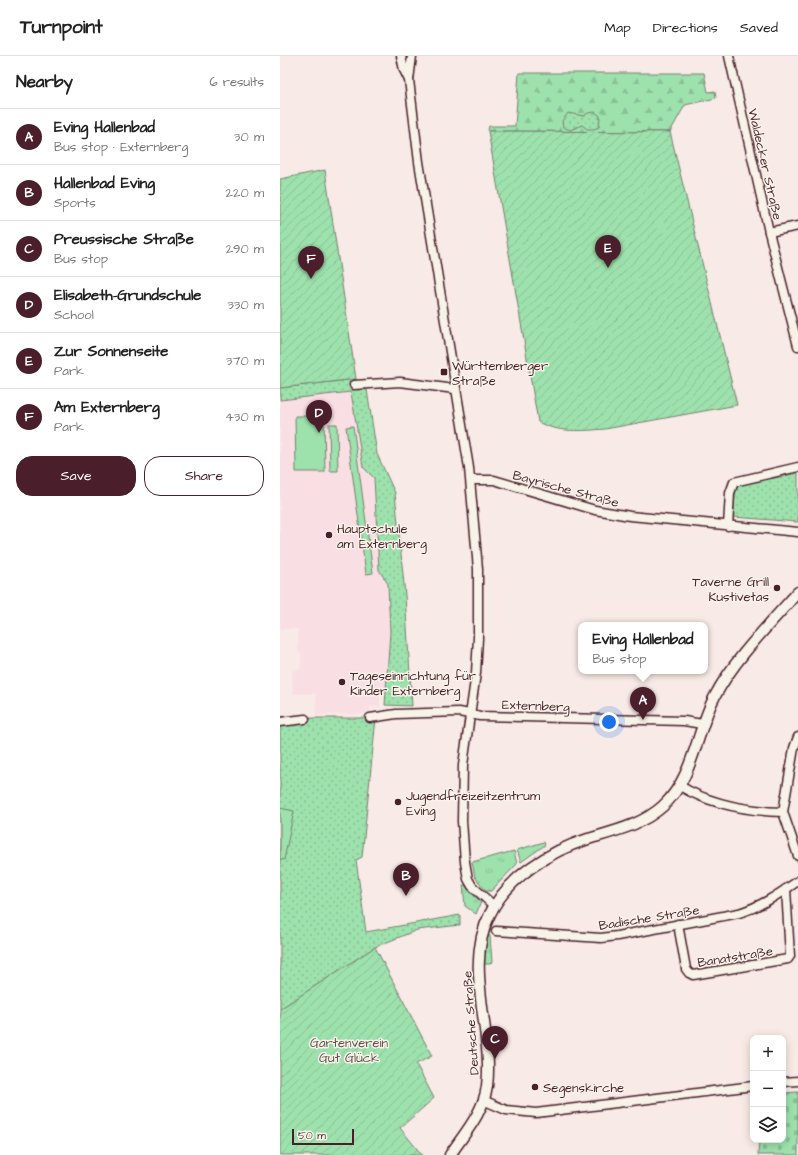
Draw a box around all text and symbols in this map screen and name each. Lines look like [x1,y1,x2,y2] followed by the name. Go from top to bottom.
[20,14,103,41] text: Turnpoint
[604,18,631,38] text: Map
[653,18,718,38] text: Directions
[740,18,778,38] text: Saved
[16,70,73,94] text: Nearby
[209,73,264,91] text: 6 results
[743,107,787,222] street label: Waldecker Straße
[54,117,155,138] text: Eving Hallenbad
[25,128,33,146] text: A
[234,128,264,146] text: 30 m
[54,138,188,156] text: Bus stop · Externberg
[54,173,155,194] text: Hallenbad Eving
[24,184,34,202] text: B
[226,184,264,202] text: 220 m
[54,194,96,212] text: Sports
[54,229,194,250] text: Preussische Straße
[595,235,621,268] pin: E
[24,240,34,258] text: C
[226,240,264,258] text: 290 m
[298,246,324,279] pin: F
[54,250,108,268] text: Bus stop
[54,285,201,306] text: Elisabeth-Grundschule
[25,296,33,314] text: D
[227,296,264,314] text: 330 m
[54,306,94,324] text: School
[54,341,168,362] text: Zur Sonnenseite
[25,352,33,370] text: E
[226,352,264,370] text: 370 m
[452,357,548,390] place label: Württemberger Straße
[54,362,84,380] text: Park
[439,367,449,377] marker: Württemberger Straße
[54,397,160,418] text: Am Externberg
[306,400,332,433] pin: D
[24,408,34,426] text: F
[225,408,264,426] text: 430 m
[54,418,84,436] text: Park
[16,456,136,496] button: Save
[144,456,264,496] button: Share
[510,466,621,513] street label: Bayrische Straße
[337,520,427,554] place label: Hauptschule am Externberg
[324,530,334,540] marker: Hauptschule am Externberg
[692,573,769,606] place label: Taverne Grill Kustivetas
[772,583,782,593] marker: Taverne Grill Kustivetas
[578,622,708,674] popup
[593,629,693,650] text: Eving Hallenbad
[593,650,646,668] text: Bus stop
[350,667,476,701] place label: Tageseinrichtung für Kinder Externberg
[337,677,347,687] marker: Tageseinrichtung für Kinder Externberg
[630,687,656,720] pin: A
[502,696,571,717] street label: Externberg
[599,712,619,732] your location
[406,787,541,821] place label: Jugendfreizeitzentrum Eving
[393,797,403,807] marker: Jugendfreizeitzentrum Eving
[393,863,419,896] pin: B
[598,901,701,935] street label: Badische Straße
[696,942,774,972] street label: Banatstraße
[458,970,484,1076] street label: Deutsche Straße
[482,1026,508,1059] pin: C
[310,1034,389,1067] park label: Gartenverein Gut Glück
[750,1035,786,1143] map controls
[750,1035,786,1071] button: +
[750,1071,786,1107] button: −
[543,1079,624,1098] place label: Segenskirche
[530,1082,540,1092] marker: Segenskirche
[750,1107,786,1143] button: layers
[292,1127,354,1146] scale bar
[298,1128,326,1143] text: 50 m

